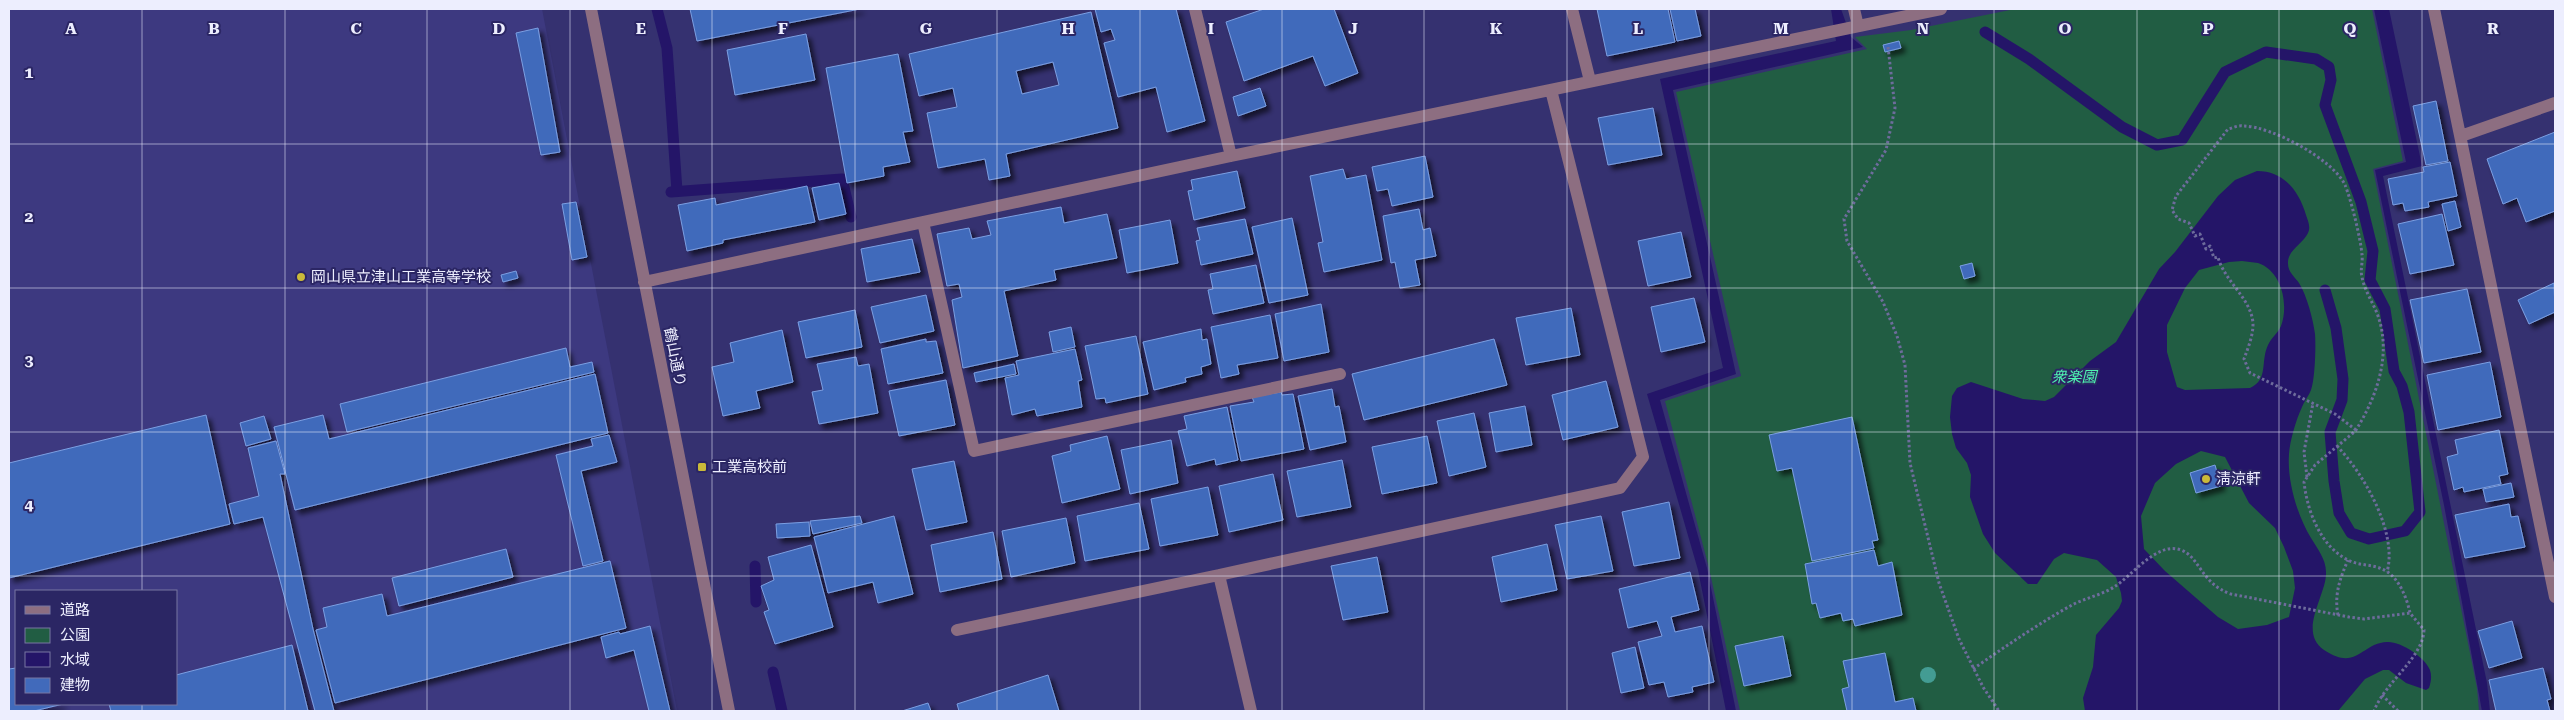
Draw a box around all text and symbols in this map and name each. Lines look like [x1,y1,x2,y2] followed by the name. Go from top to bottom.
[65,19,77,38] text: A
[208,19,220,38] text: B
[350,19,362,38] text: C
[493,19,506,38] text: D
[636,19,646,38] text: E
[778,19,788,38] text: F
[920,19,933,38] text: G
[1061,19,1075,38] text: H
[1208,19,1214,38] text: I
[1348,19,1358,38] text: J
[1490,19,1503,38] text: K
[1633,19,1643,38] text: L
[1773,19,1789,38] text: M
[1917,19,1929,38] text: N
[2059,19,2072,38] text: O
[2202,19,2214,38] text: P
[2344,19,2357,38] text: Q
[2487,19,2499,38] text: R
[25,63,34,82] text: 1
[25,207,34,226] text: 2
[311,268,491,286] place label: 岡山県立津山工業高等学校
[295,271,307,283] marker: 岡山県立津山工業高等学校
[660,326,690,388] street label: 鶴山通り
[25,351,34,370] text: 3
[2051,368,2098,386] park label: 衆楽園
[712,458,787,476] place label: 工業高校前
[696,461,708,473] marker: 工業高校前
[2216,470,2261,488] place label: 淸涼軒
[2200,473,2212,485] marker: 淸涼軒
[25,495,34,514] text: 4
[15,590,178,705] legend
[60,601,90,619] text: 道路
[60,626,90,644] text: 公園
[60,651,90,669] text: 水域
[60,676,90,694] text: 建物

